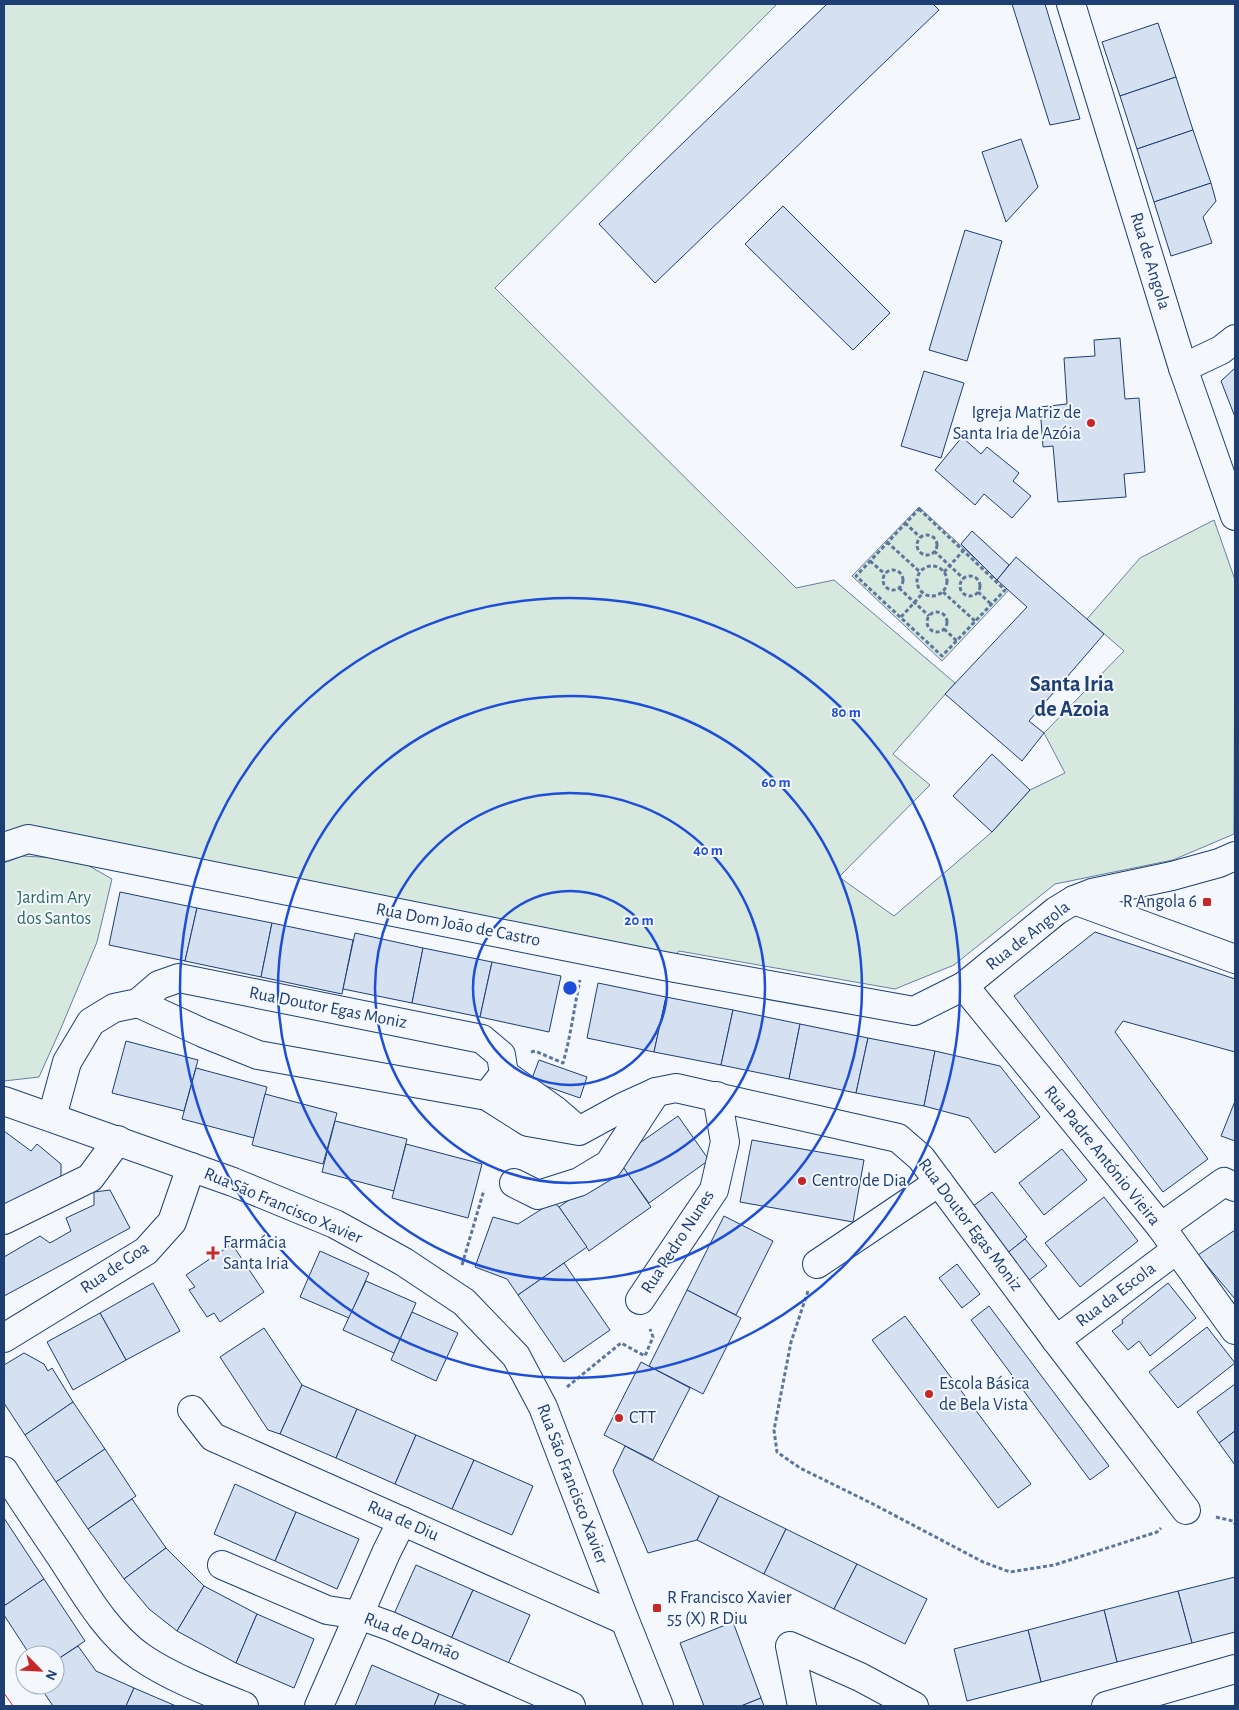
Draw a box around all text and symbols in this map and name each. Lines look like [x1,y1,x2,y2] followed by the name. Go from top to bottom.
[1127,210,1173,312] street label: Rua de Angola
[953,404,1081,443] place label: Igreja Matriz de Santa Iria de Azóia
[1085,417,1097,429] marker: Igreja Matriz de Santa Iria de Azóia
[1030,673,1115,720] district label: Santa Iria de Azoia
[831,705,861,720] text: 80 m
[761,775,791,790] text: 60 m
[693,843,723,858] text: 40 m
[17,889,91,928] park label: Jardim Ary dos Santos
[1123,893,1197,911] place label: R Angola 6
[1201,896,1213,908] marker: R Angola 6
[983,898,1073,974] street label: Rua de Angola
[374,900,542,950] street label: Rua Dom João de Castro
[624,913,654,928] text: 20 m
[561,979,579,997] centre of rings
[247,984,409,1032] street label: Rua Doutor Egas Moniz
[1040,1083,1164,1229] street label: Rua Padre António Vieira
[914,1155,1026,1295] street label: Rua Doutor Egas Moniz
[201,1165,365,1248] street label: Rua São Francisco Xavier
[812,1172,907,1190] place label: Centro de Dia
[796,1175,808,1187] marker: Centro de Dia
[638,1187,718,1297] street label: Rua Pedro Nunes
[223,1234,289,1273] place label: Farmácia Santa Iria
[78,1239,152,1297] street label: Rua de Goa
[207,1247,219,1259] marker: Farmácia Santa Iria
[1073,1259,1159,1331] street label: Rua da Escola
[939,1375,1030,1414] place label: Escola Básica de Bela Vista
[923,1388,935,1400] marker: Escola Básica de Bela Vista
[533,1401,611,1567] street label: Rua São Francisco Xavier
[629,1409,656,1427] place label: CTT
[613,1412,625,1424] marker: CTT
[365,1497,441,1545] street label: Rua de Diu
[667,1589,792,1628] place label: R Francisco Xavier 55 (X) R Diu
[651,1602,663,1614] marker: R Francisco Xavier 55 (X) R Diu
[361,1610,463,1665] street label: Rua de Damão
[15,1645,65,1695] north arrow
[43,1668,59,1682] text: N

